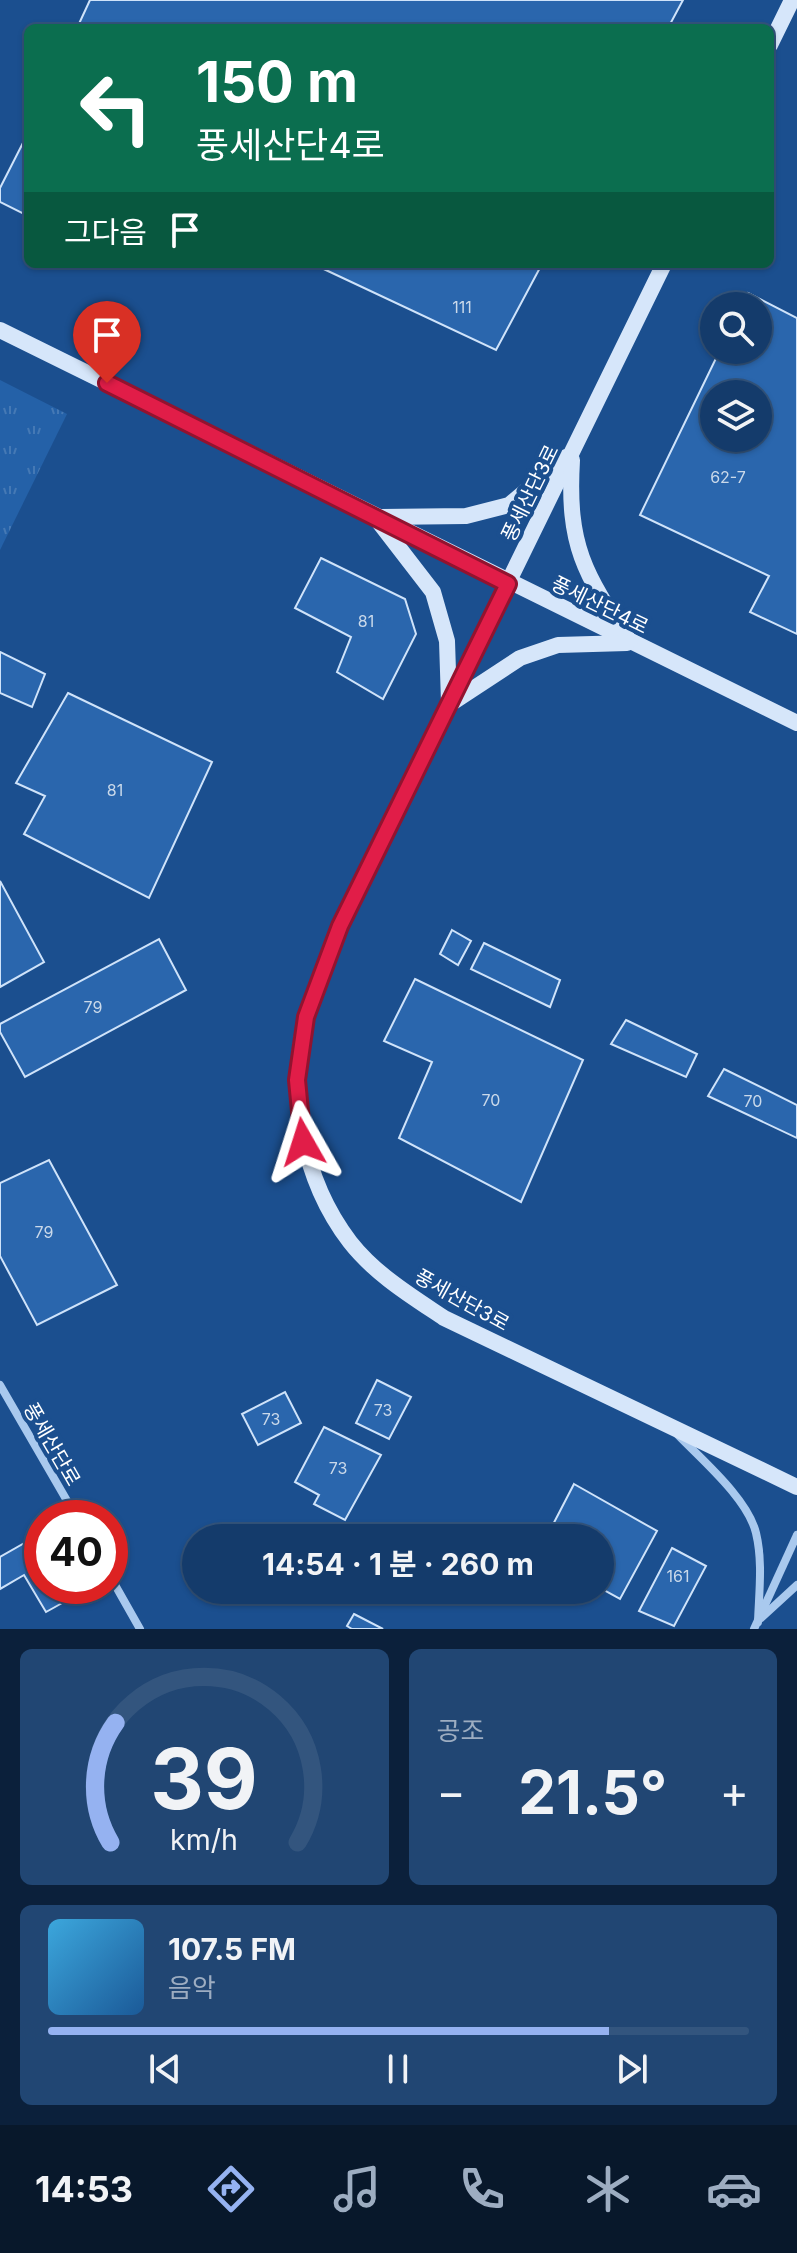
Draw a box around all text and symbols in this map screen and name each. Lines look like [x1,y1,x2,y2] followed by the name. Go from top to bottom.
[196,48,358,116] text: 150 m
[64,56,168,160] icon: left
[196,123,385,167] text: 풍세산단4로
[163,208,207,252] icon: arrive
[64,214,147,250] text: 그다음
[700,292,772,452] map controls
[700,292,772,364] button: search
[452,297,472,317] house number: 111
[73,301,141,383] pin
[85,313,129,357] icon: arrive
[700,380,772,452] button: layers
[496,441,564,545] street label: 풍세산단3로
[710,467,746,487] house number: 62-7
[548,571,652,639] street label: 풍세산단4로
[358,611,374,631] house number: 81
[107,780,123,800] house number: 81
[84,997,102,1017] house number: 79
[482,1090,500,1110] house number: 70
[744,1091,762,1111] house number: 70
[261,1100,345,1184] position arrow
[35,1222,53,1242] house number: 79
[411,1264,513,1336] street label: 풍세산단3로
[19,1398,85,1490] street label: 풍세산단로
[374,1400,392,1420] house number: 73
[262,1409,280,1429] house number: 73
[329,1458,347,1478] house number: 73
[24,1500,128,1604] speed limit sign: 40
[262,1546,534,1582] text: 14:54 · 1 분 · 260 m
[667,1566,689,1586] house number: 161
[437,1715,484,1746] text: 공조
[150,1728,258,1829] text: 39
[518,1756,667,1828] text: 21.5°
[437,1765,466,1819] text: −
[720,1765,749,1819] text: +
[170,1822,238,1857] text: km/h
[168,1931,296,1967] text: 107.5 FM
[168,1972,216,2003] text: 음악
[143,2047,187,2091] icon: previous
[376,2047,420,2091] icon: pause
[610,2047,654,2091] icon: next
[203,2161,259,2217] icon: directions
[329,2161,385,2217] icon: music
[454,2161,510,2217] icon: phone
[580,2161,636,2217] icon: climate
[706,2161,762,2217] icon: car
[35,2167,133,2211] text: 14:53

